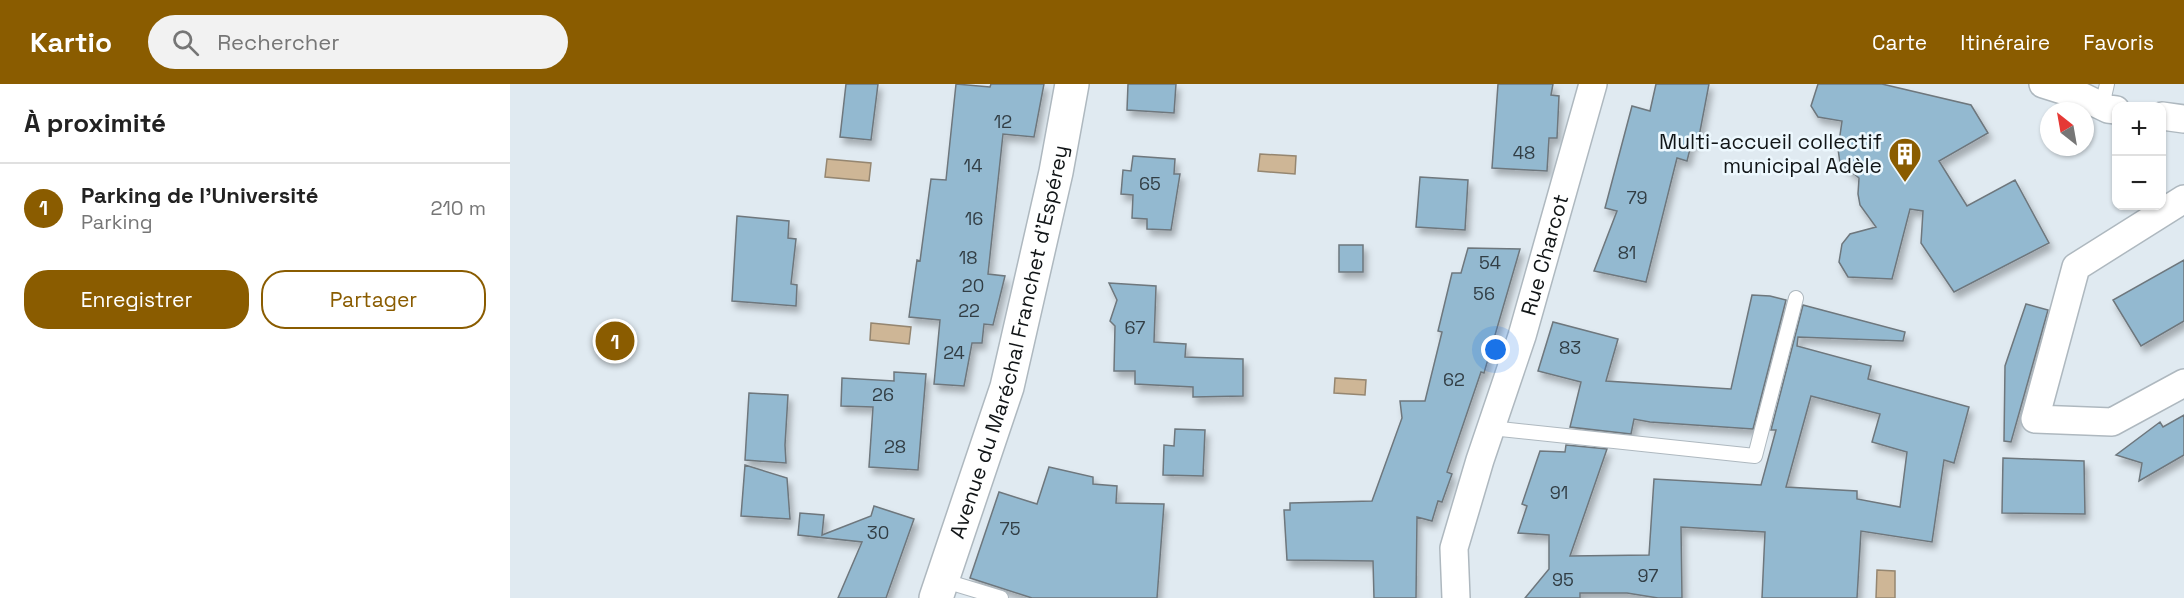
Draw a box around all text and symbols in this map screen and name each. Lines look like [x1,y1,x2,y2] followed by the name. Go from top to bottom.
[148,15,568,69] search box
[30,24,112,60] text: Kartio
[169,26,202,59] icon: search
[217,28,340,56] text: Rechercher
[1872,29,1927,56] text: Carte
[1960,29,2050,56] text: Itinéraire
[2083,29,2154,56] text: Favoris
[2040,102,2094,156] north arrow
[2112,102,2166,210] map controls
[2112,102,2166,156] button: +
[24,106,166,140] text: À proximité
[994,110,1012,133] house number: 12
[1659,128,1882,179] place label: Multi-accueil collectif municipal Adèle
[1887,136,1923,183] building icon: Multi-accueil collectif municipal Adèle
[1513,141,1535,164] house number: 48
[943,143,1074,542] street label: Avenue du Maréchal Franchet d'Espérey
[964,154,982,177] house number: 14
[2112,156,2166,210] button: −
[1139,172,1161,195] house number: 65
[81,181,318,209] text: Parking de l'Université
[1626,186,1648,209] house number: 79
[1514,191,1574,318] street label: Rue Charcot
[39,195,48,221] text: 1
[430,195,486,221] text: 210 m
[965,207,983,230] house number: 16
[81,209,153,235] text: Parking
[1618,241,1636,264] house number: 81
[959,246,977,269] house number: 18
[1479,251,1501,274] house number: 54
[24,270,249,329] button: Enregistrer
[261,270,486,329] button: Partager
[962,274,984,297] house number: 20
[1473,282,1495,305] house number: 56
[958,299,980,322] house number: 22
[1125,316,1145,339] house number: 67
[596,318,634,364] pin: 1
[1481,335,1510,364] your location
[1559,336,1581,359] house number: 83
[943,341,965,364] house number: 24
[1443,368,1465,391] house number: 62
[872,383,894,406] house number: 26
[884,435,906,458] house number: 28
[1550,481,1568,504] house number: 91
[1000,517,1020,540] house number: 75
[867,521,889,544] house number: 30
[1638,564,1658,587] house number: 97
[1552,568,1574,591] house number: 95

